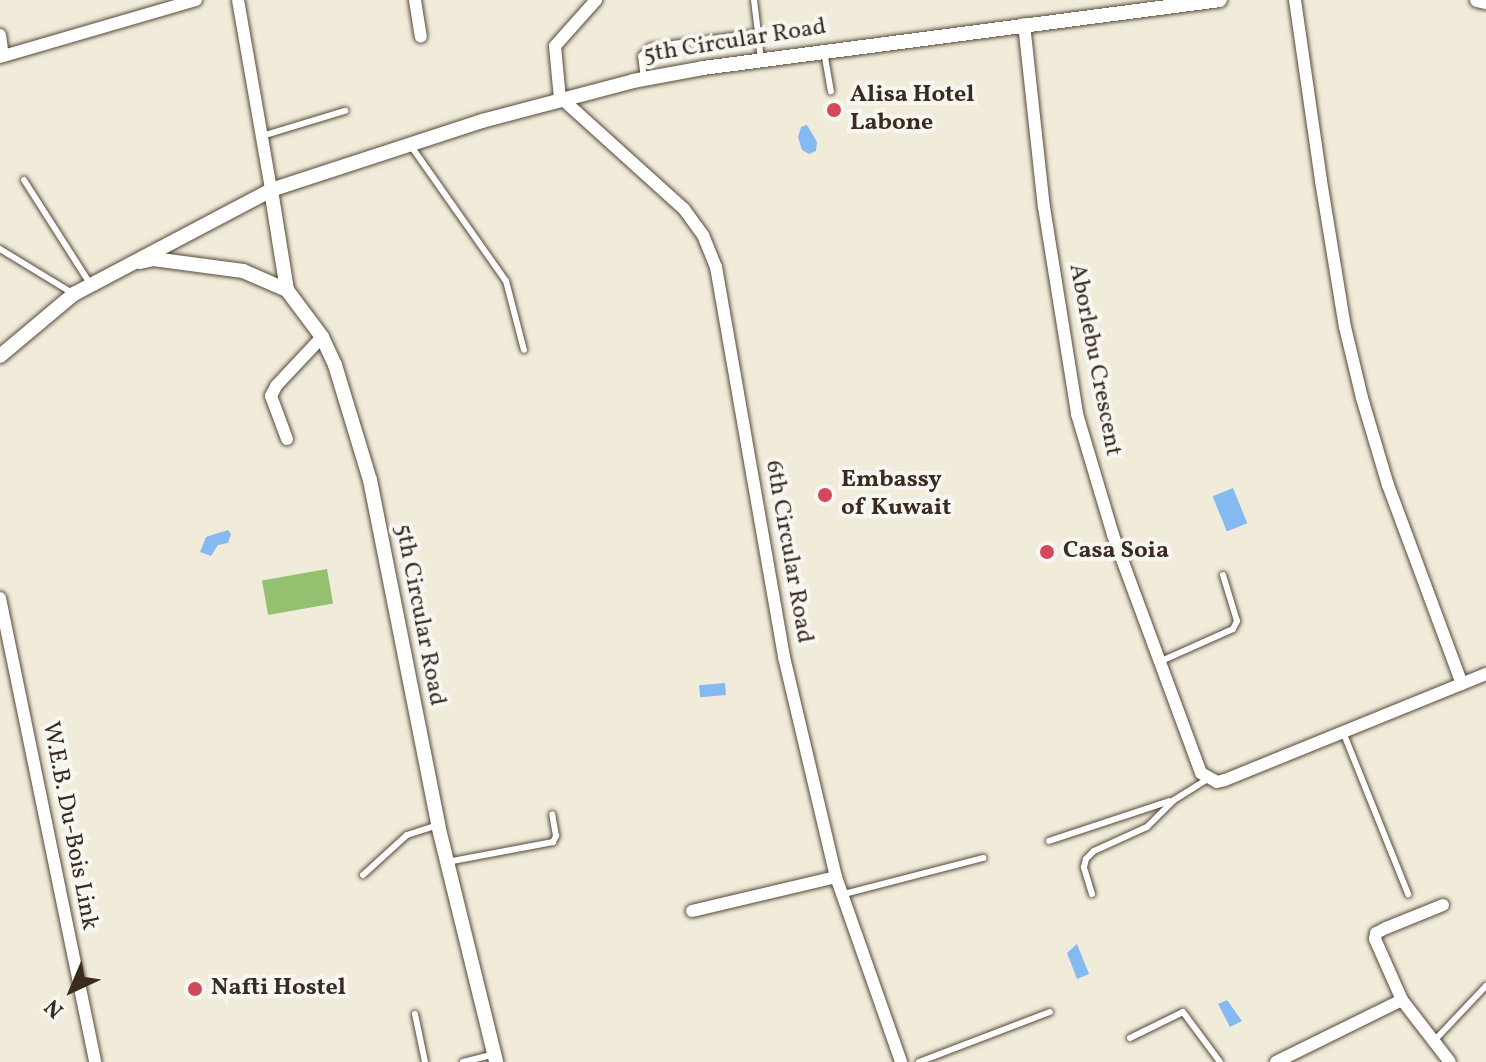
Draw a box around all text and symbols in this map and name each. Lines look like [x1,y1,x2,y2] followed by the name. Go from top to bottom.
[642,13,828,71] street label: 5th Circular Road
[850,82,974,138] place label: Alisa Hotel Labone
[825,101,843,119] marker: Alisa Hotel Labone
[1061,261,1127,459] street label: Aborlebu Crescent
[758,458,818,646] street label: 6th Circular Road
[841,467,949,523] place label: Embassy of Kuwait
[816,486,834,504] marker: Embassy of Kuwait
[387,522,451,708] street label: 5th Circular Road
[1063,538,1169,566] place label: Casa Soia
[1038,543,1056,561] marker: Casa Soia
[35,719,103,933] street label: W.E.B. Du-Bois Link
[32,950,112,1030] north arrow
[211,975,346,1003] place label: Nafti Hostel
[186,980,204,998] marker: Nafti Hostel
[38,991,72,1024] text: N

